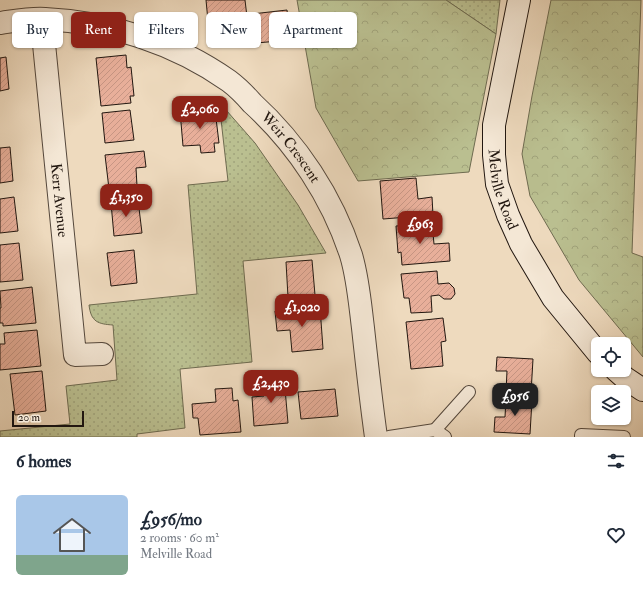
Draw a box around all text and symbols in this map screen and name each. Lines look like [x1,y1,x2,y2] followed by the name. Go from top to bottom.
[12,12,63,48] chip: Buy
[71,12,126,48] chip: Rent
[134,12,198,48] chip: Filters
[206,12,261,48] chip: New
[269,12,357,48] chip: Apartment
[167,96,233,130] pin: £2,060
[181,101,219,117] text: £2,060
[256,107,325,186] street label: Weir Crescent
[484,148,523,233] street label: Melville Road
[46,162,73,238] street label: Kerr Avenue
[93,184,159,218] pin: £1,350
[109,189,143,205] text: £1,350
[396,211,444,245] pin: £963
[407,216,433,232] text: £963
[269,294,335,328] pin: £1,020
[284,299,320,315] text: £1,020
[591,337,631,425] map controls
[591,337,631,377] button: locate
[238,370,304,404] pin: £2,430
[252,375,290,391] text: £2,430
[491,383,539,417] pin: £956
[591,385,631,425] button: layers
[501,388,529,404] text: £956
[12,409,84,428] scale bar
[18,411,40,424] text: 20 m
[605,450,627,472] icon: filters
[16,451,71,472] text: 6 homes
[140,509,202,530] text: £956/mo
[48,511,96,559] icon: home
[605,524,627,546] icon: heart
[140,530,219,546] text: 2 rooms · 60 m²
[140,546,212,562] text: Melville Road

